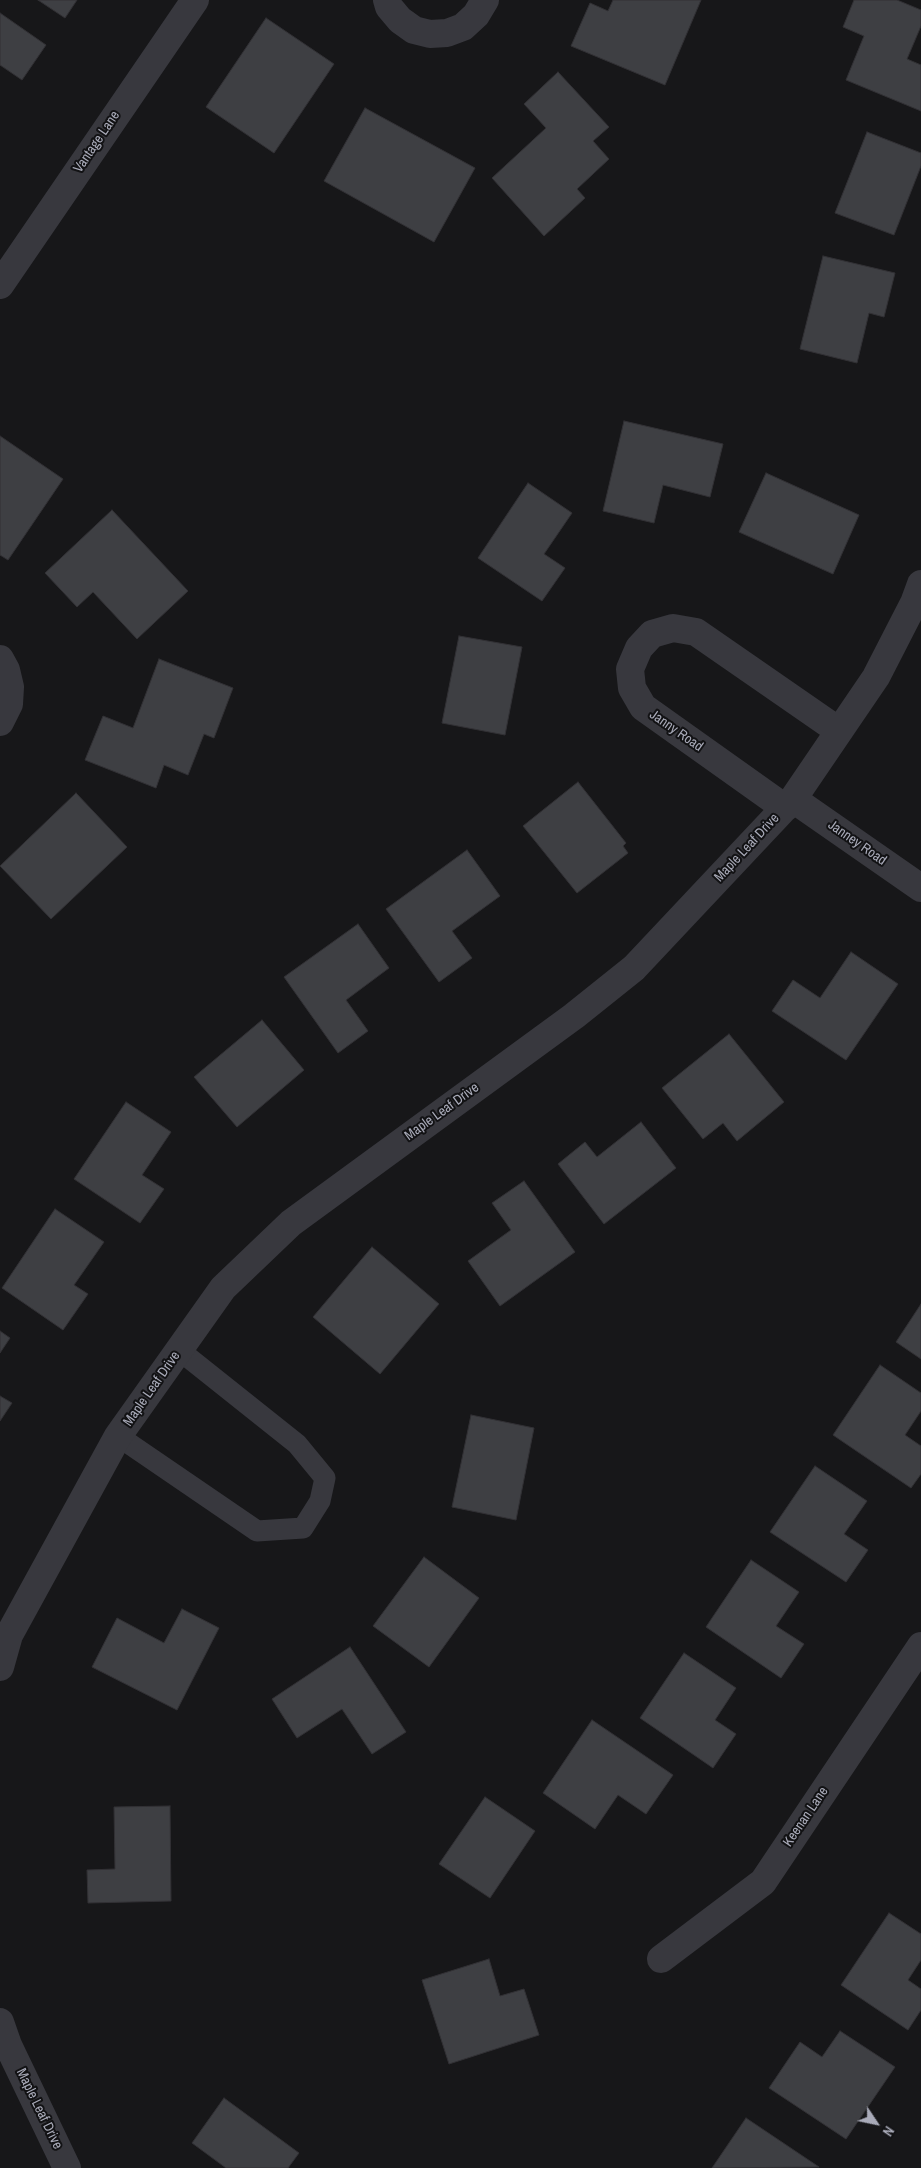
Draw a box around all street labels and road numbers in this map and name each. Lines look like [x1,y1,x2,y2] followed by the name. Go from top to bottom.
[70,108,124,176] street label: Vantage Lane
[646,707,706,755] street label: Janny Road
[711,810,783,886] street label: Maple Leaf Drive
[824,817,890,869] street label: Janney Road
[402,1080,482,1144] street label: Maple Leaf Drive
[120,1348,184,1430] street label: Maple Leaf Drive
[780,1784,832,1850] street label: Keenan Lane
[12,2066,66,2152] street label: Maple Leaf Drive

